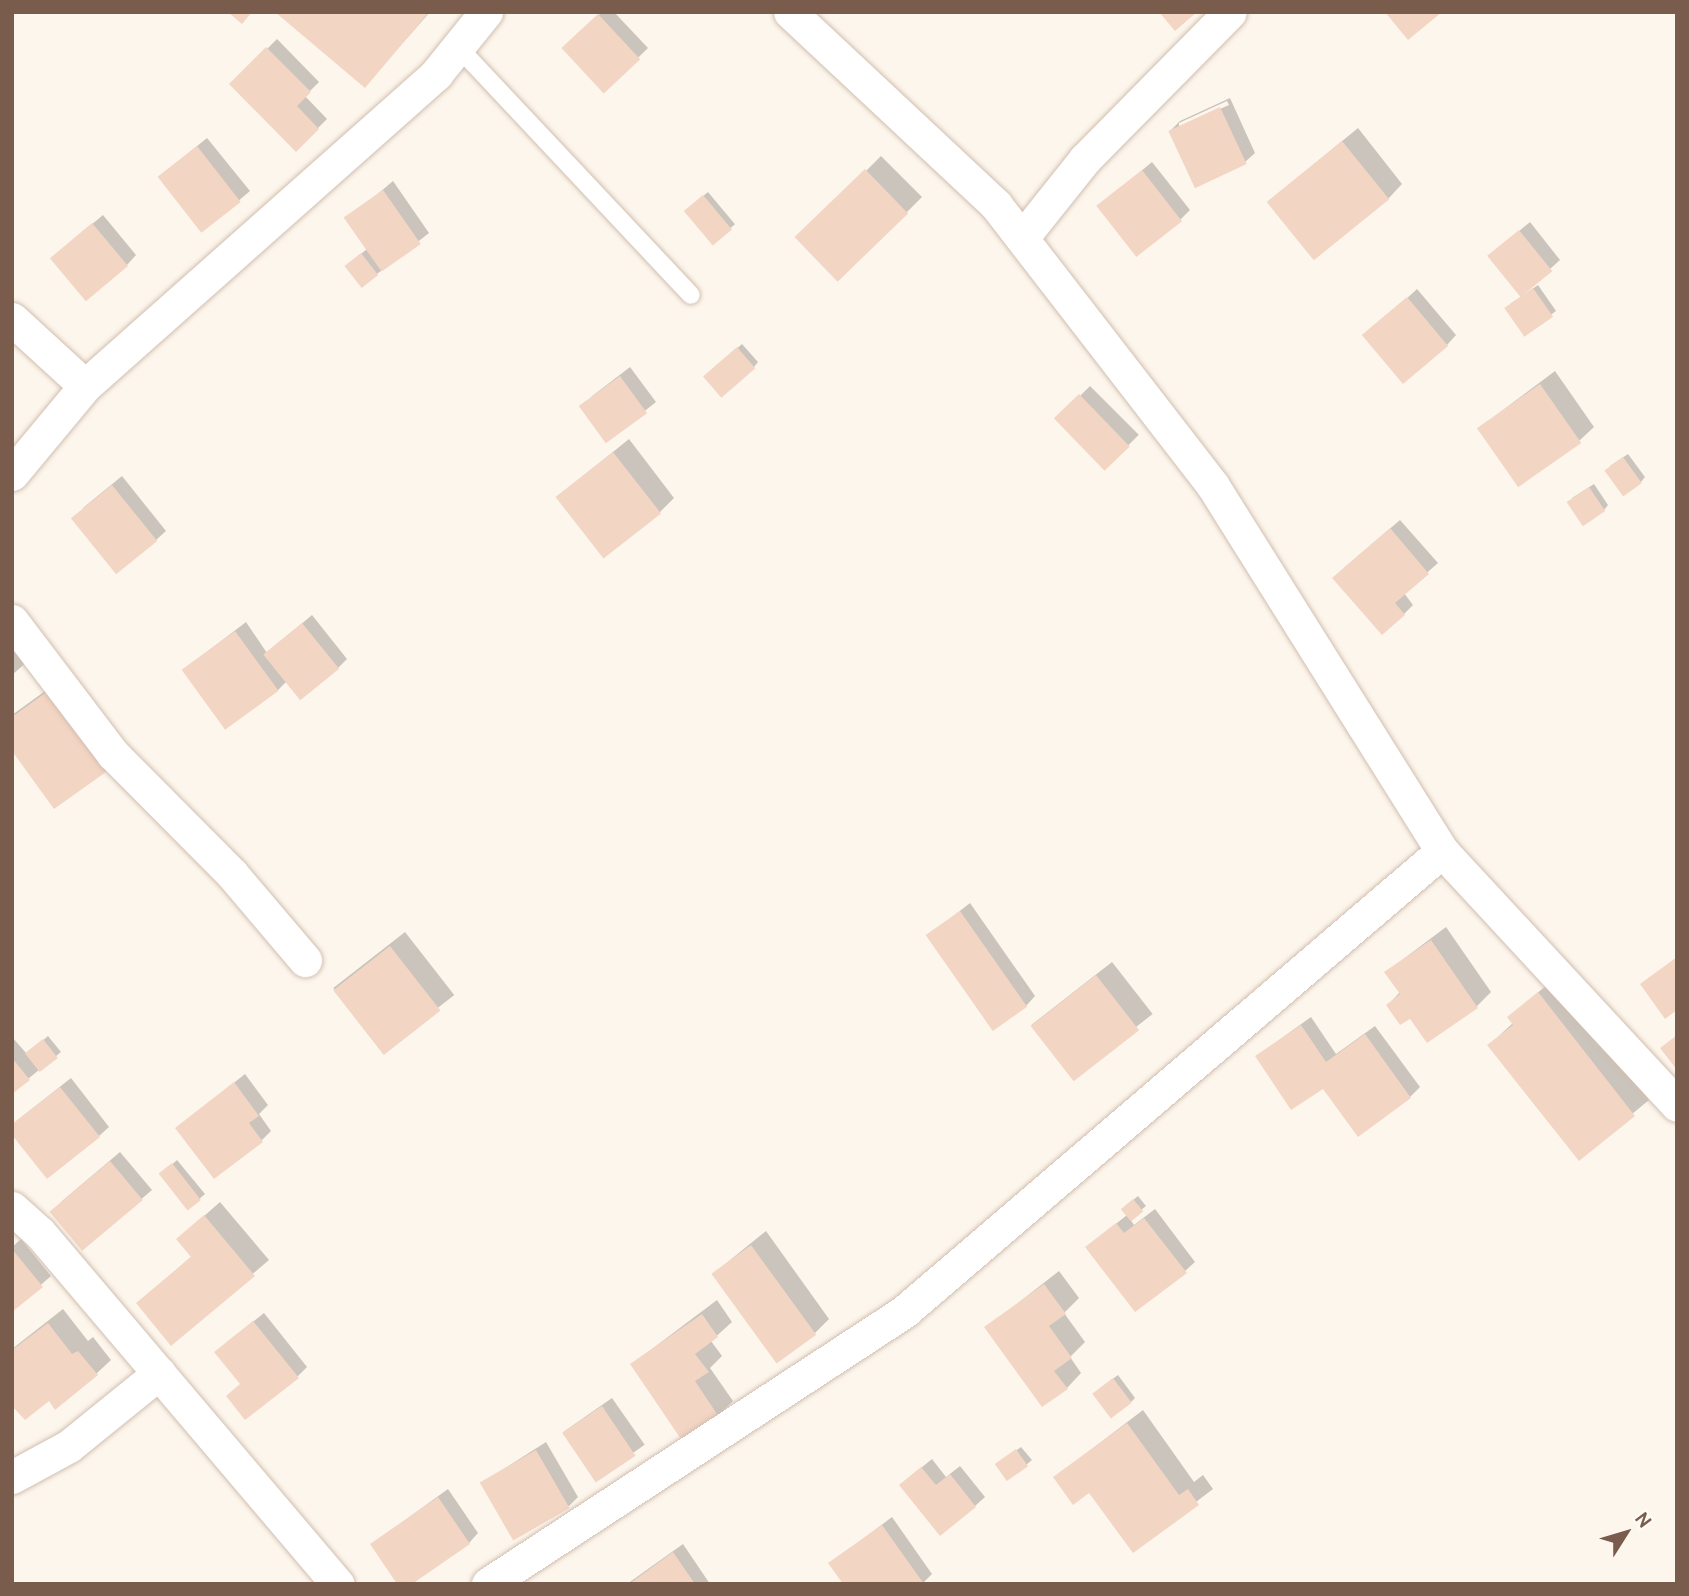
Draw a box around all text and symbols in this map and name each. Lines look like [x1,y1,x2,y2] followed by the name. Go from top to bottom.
[1591,1498,1661,1568] north arrow
[1630,1508,1656,1532] text: N

